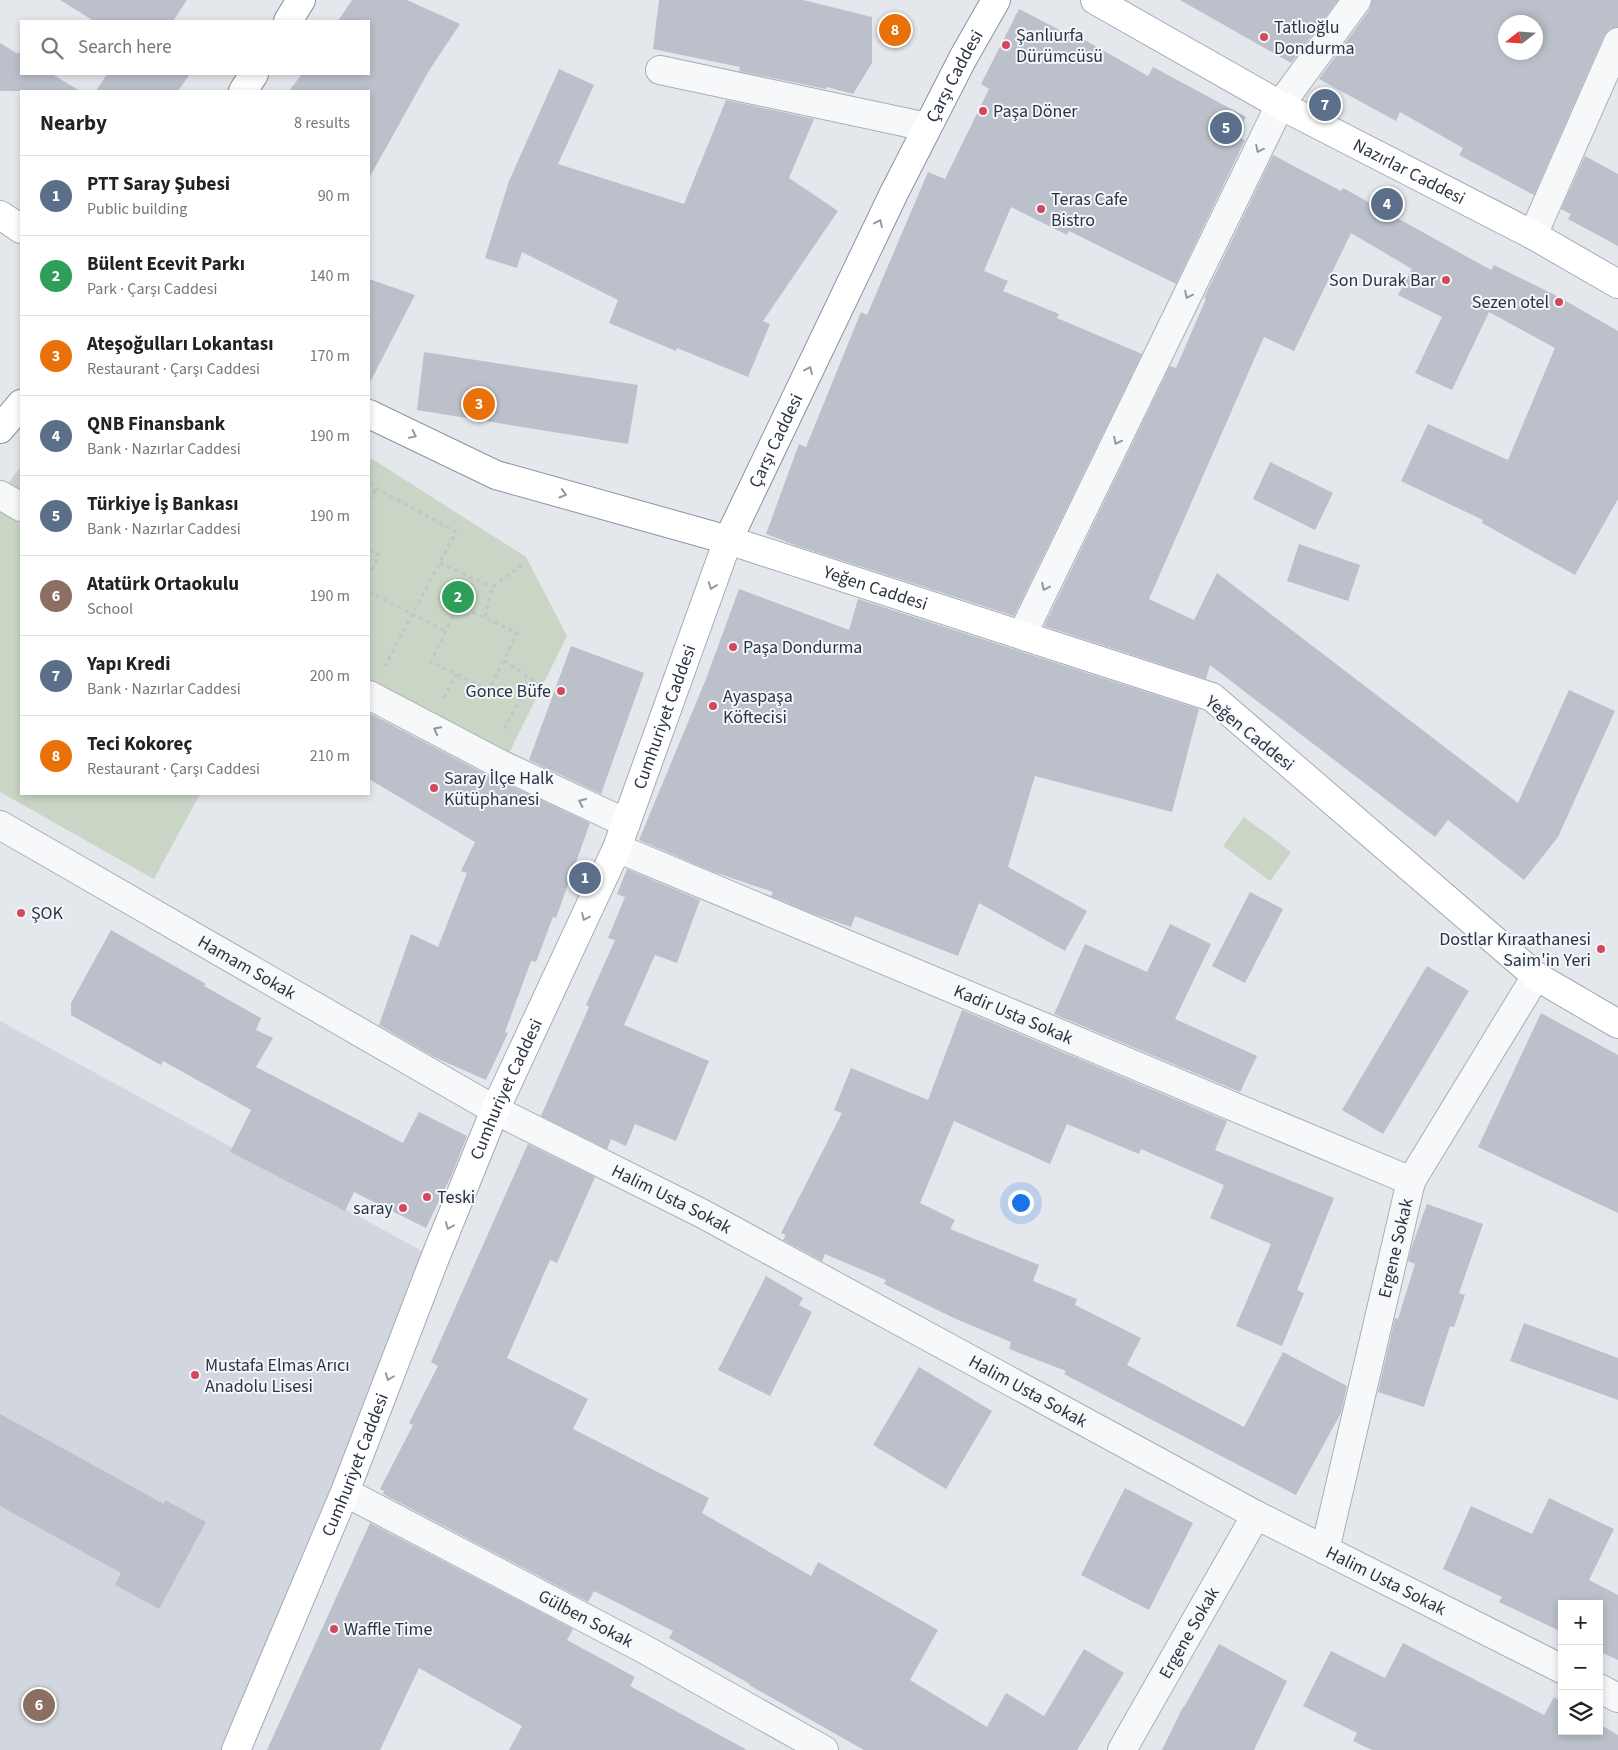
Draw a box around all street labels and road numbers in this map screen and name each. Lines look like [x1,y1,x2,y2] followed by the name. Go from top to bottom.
[920,25,989,127] street label: Çarşı Caddesi
[1349,133,1469,211] street label: Nazırlar Caddesi
[743,390,809,492] street label: Çarşı Caddesi
[819,559,931,617] street label: Yeğen Caddesi
[627,641,702,793] street label: Cumhuriyet Caddesi
[1199,689,1300,777] street label: Yeğen Caddesi
[193,929,300,1006] street label: Hamam Sokak
[950,979,1077,1051] street label: Kadir Usta Sokak
[464,1015,549,1164] street label: Cumhuriyet Caddesi
[607,1158,736,1240] street label: Halim Usta Sokak
[1372,1196,1420,1301] street label: Ergene Sokak
[964,1349,1092,1434] street label: Halim Usta Sokak
[316,1390,395,1541] street label: Cumhuriyet Caddesi
[1321,1540,1450,1622] street label: Halim Usta Sokak
[1153,1582,1225,1683] street label: Ergene Sokak
[534,1584,638,1654] street label: Gülben Sokak

